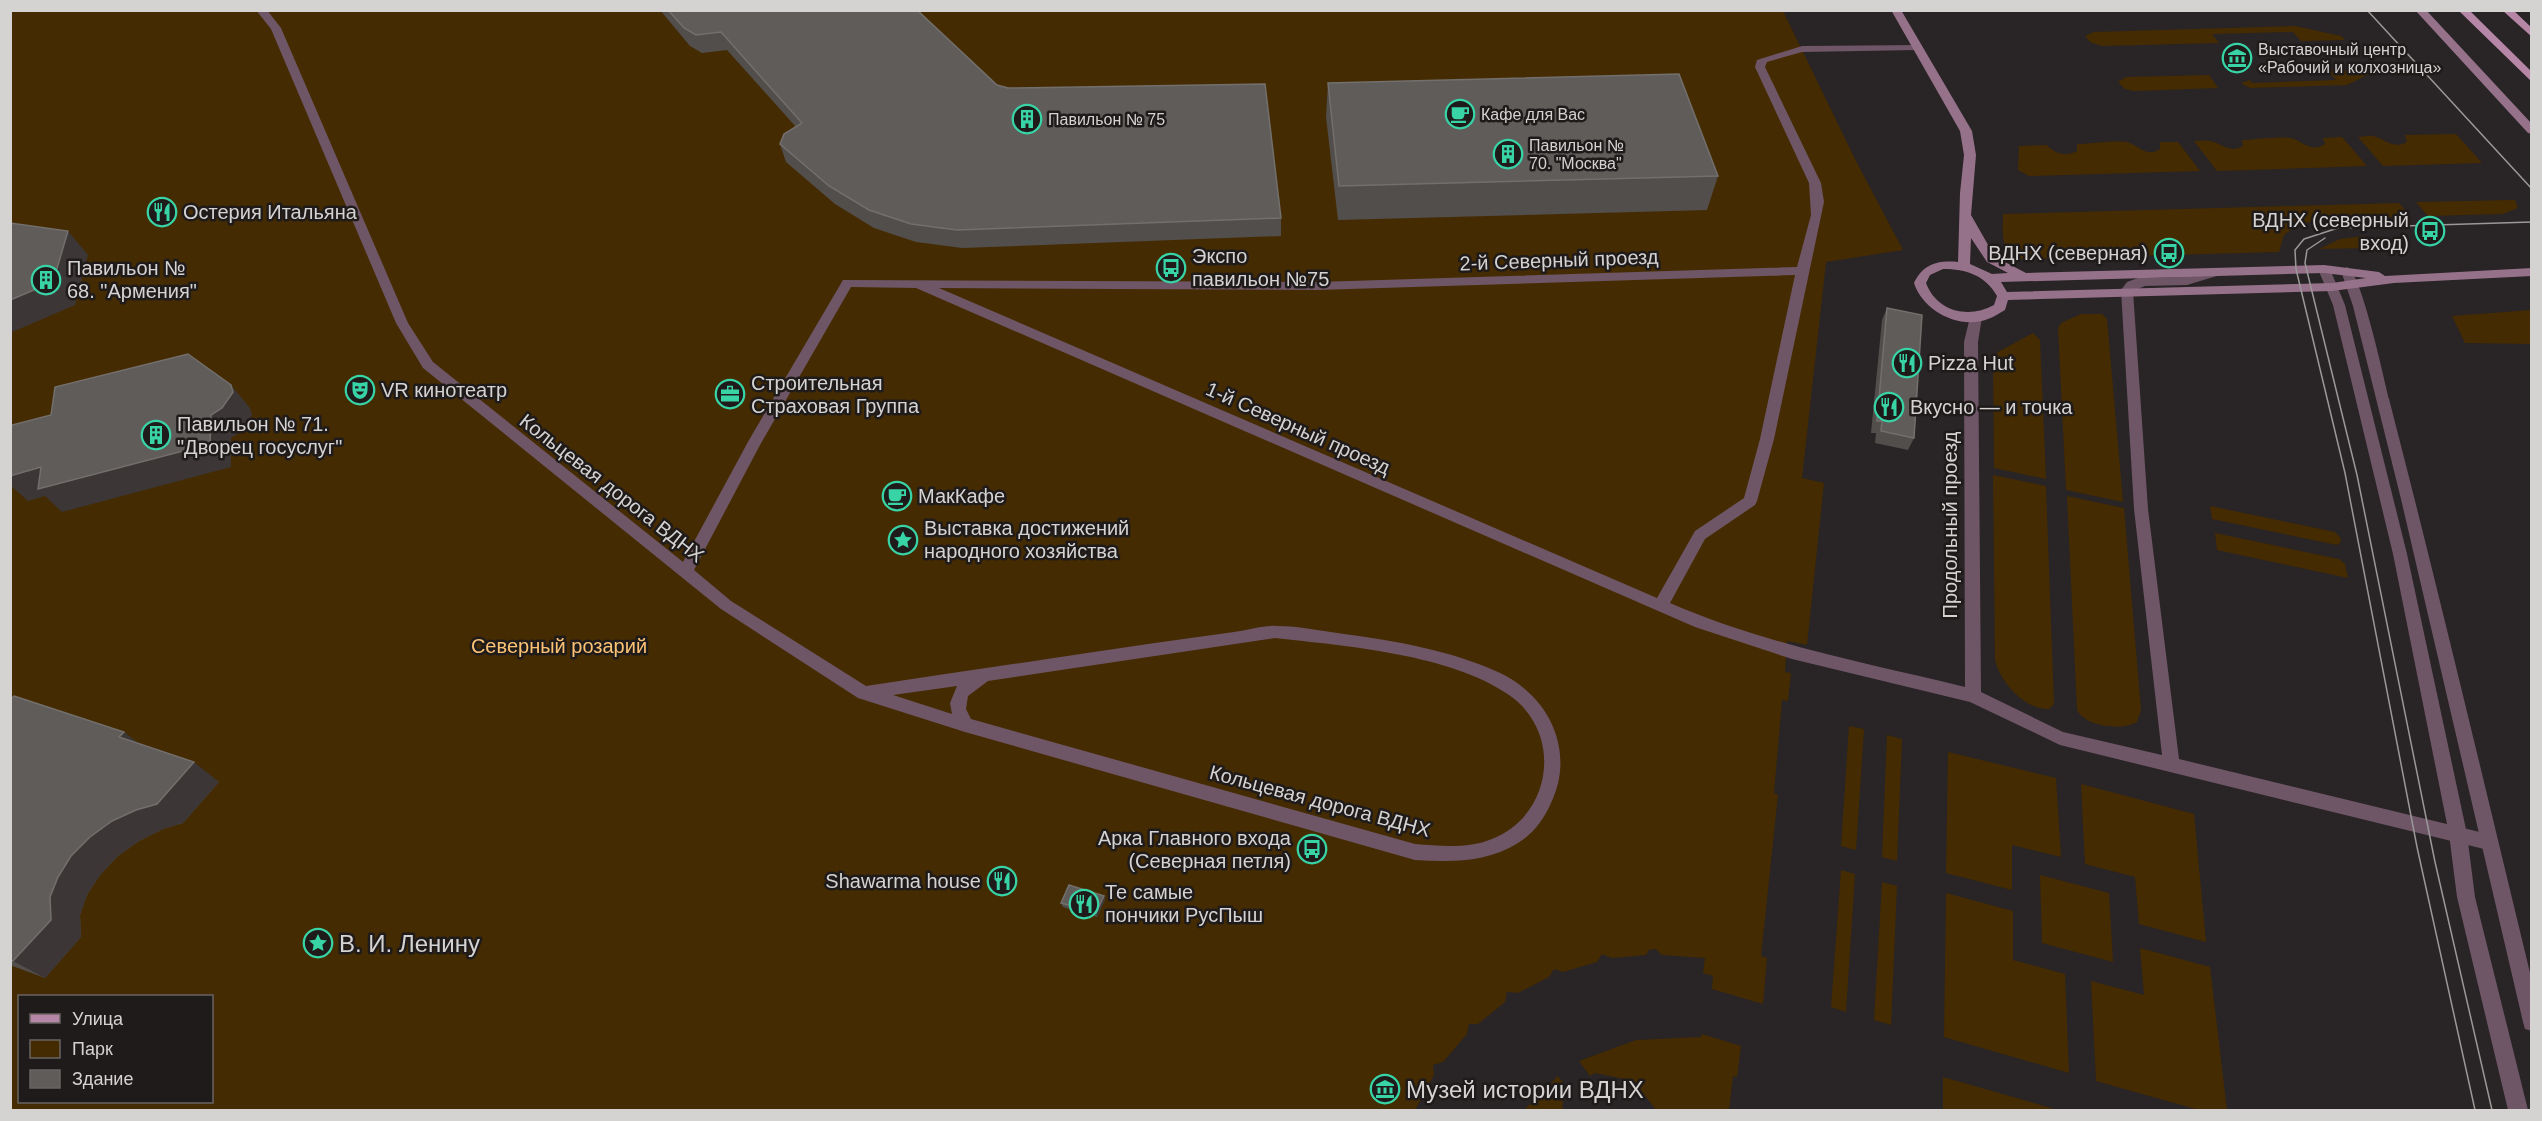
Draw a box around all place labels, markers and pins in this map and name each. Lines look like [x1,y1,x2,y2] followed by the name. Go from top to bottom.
[2258,41,2441,76] place label: Выставочный центр «Рабочий и колхозница»
[2221,42,2253,74] museum icon: Выставочный центр «Рабочий и колхозница»
[1444,98,1476,130] cafe icon: Кафе для Вас
[1011,103,1043,135] building icon: Павильон № 75
[1481,106,1585,123] place label: Кафе для Вас
[1048,111,1165,128] place label: Павильон № 75
[1529,137,1624,172] place label: Павильон № 70. "Москва"
[1492,138,1524,170] building icon: Павильон № 70. "Москва"
[146,196,178,228] restaurant icon: Остерия Итальяна
[183,201,358,223] place label: Остерия Итальяна
[2252,209,2409,254] place label: ВДНХ (северный вход)
[2414,215,2446,247] bus stop icon: ВДНХ (северный вход)
[2153,237,2185,269] bus stop icon: ВДНХ (северная)
[1988,242,2148,264] place label: ВДНХ (северная)
[1192,245,1329,290] place label: Экспо павильон №75
[1155,252,1187,284] bus stop icon: Экспо павильон №75
[67,257,197,302] place label: Павильон № 68. "Армения"
[30,264,62,296] building icon: Павильон № 68. "Армения"
[1891,347,1923,379] restaurant icon: Pizza Hut
[1928,352,2014,374] place label: Pizza Hut
[751,372,920,417] place label: Строительная Страховая Группа
[344,374,376,406] theatre icon: VR кинотеатр
[714,378,746,410] office icon: Строительная Страховая Группа
[381,379,507,401] place label: VR кинотеатр
[1873,391,1905,423] restaurant icon: Вкусно — и точка
[1910,396,2073,418] place label: Вкусно — и точка
[177,413,342,458] place label: Павильон № 71. "Дворец госуслуг"
[140,419,172,451] building icon: Павильон № 71. "Дворец госуслуг"
[881,480,913,512] cafe icon: МакКафе
[918,485,1005,507] place label: МакКафе
[924,517,1129,562] place label: Выставка достижений народного хозяйства
[887,524,919,556] place icon: Выставка достижений народного хозяйства
[1098,827,1292,872] place label: Арка Главного входа (Северная петля)
[1296,833,1328,865] bus stop icon: Арка Главного входа (Северная петля)
[986,865,1018,897] restaurant icon: Shawarma house
[825,870,981,892] place label: Shawarma house
[1105,881,1263,926] place label: Те самые пончики РусПыш
[1068,888,1100,920] restaurant icon: Те самые пончики РусПыш
[302,927,334,959] place icon: В. И. Ленину
[339,930,480,957] place label: В. И. Ленину
[1369,1073,1401,1105] museum icon: Музей истории ВДНХ
[1406,1076,1644,1103] place label: Музей истории ВДНХ

